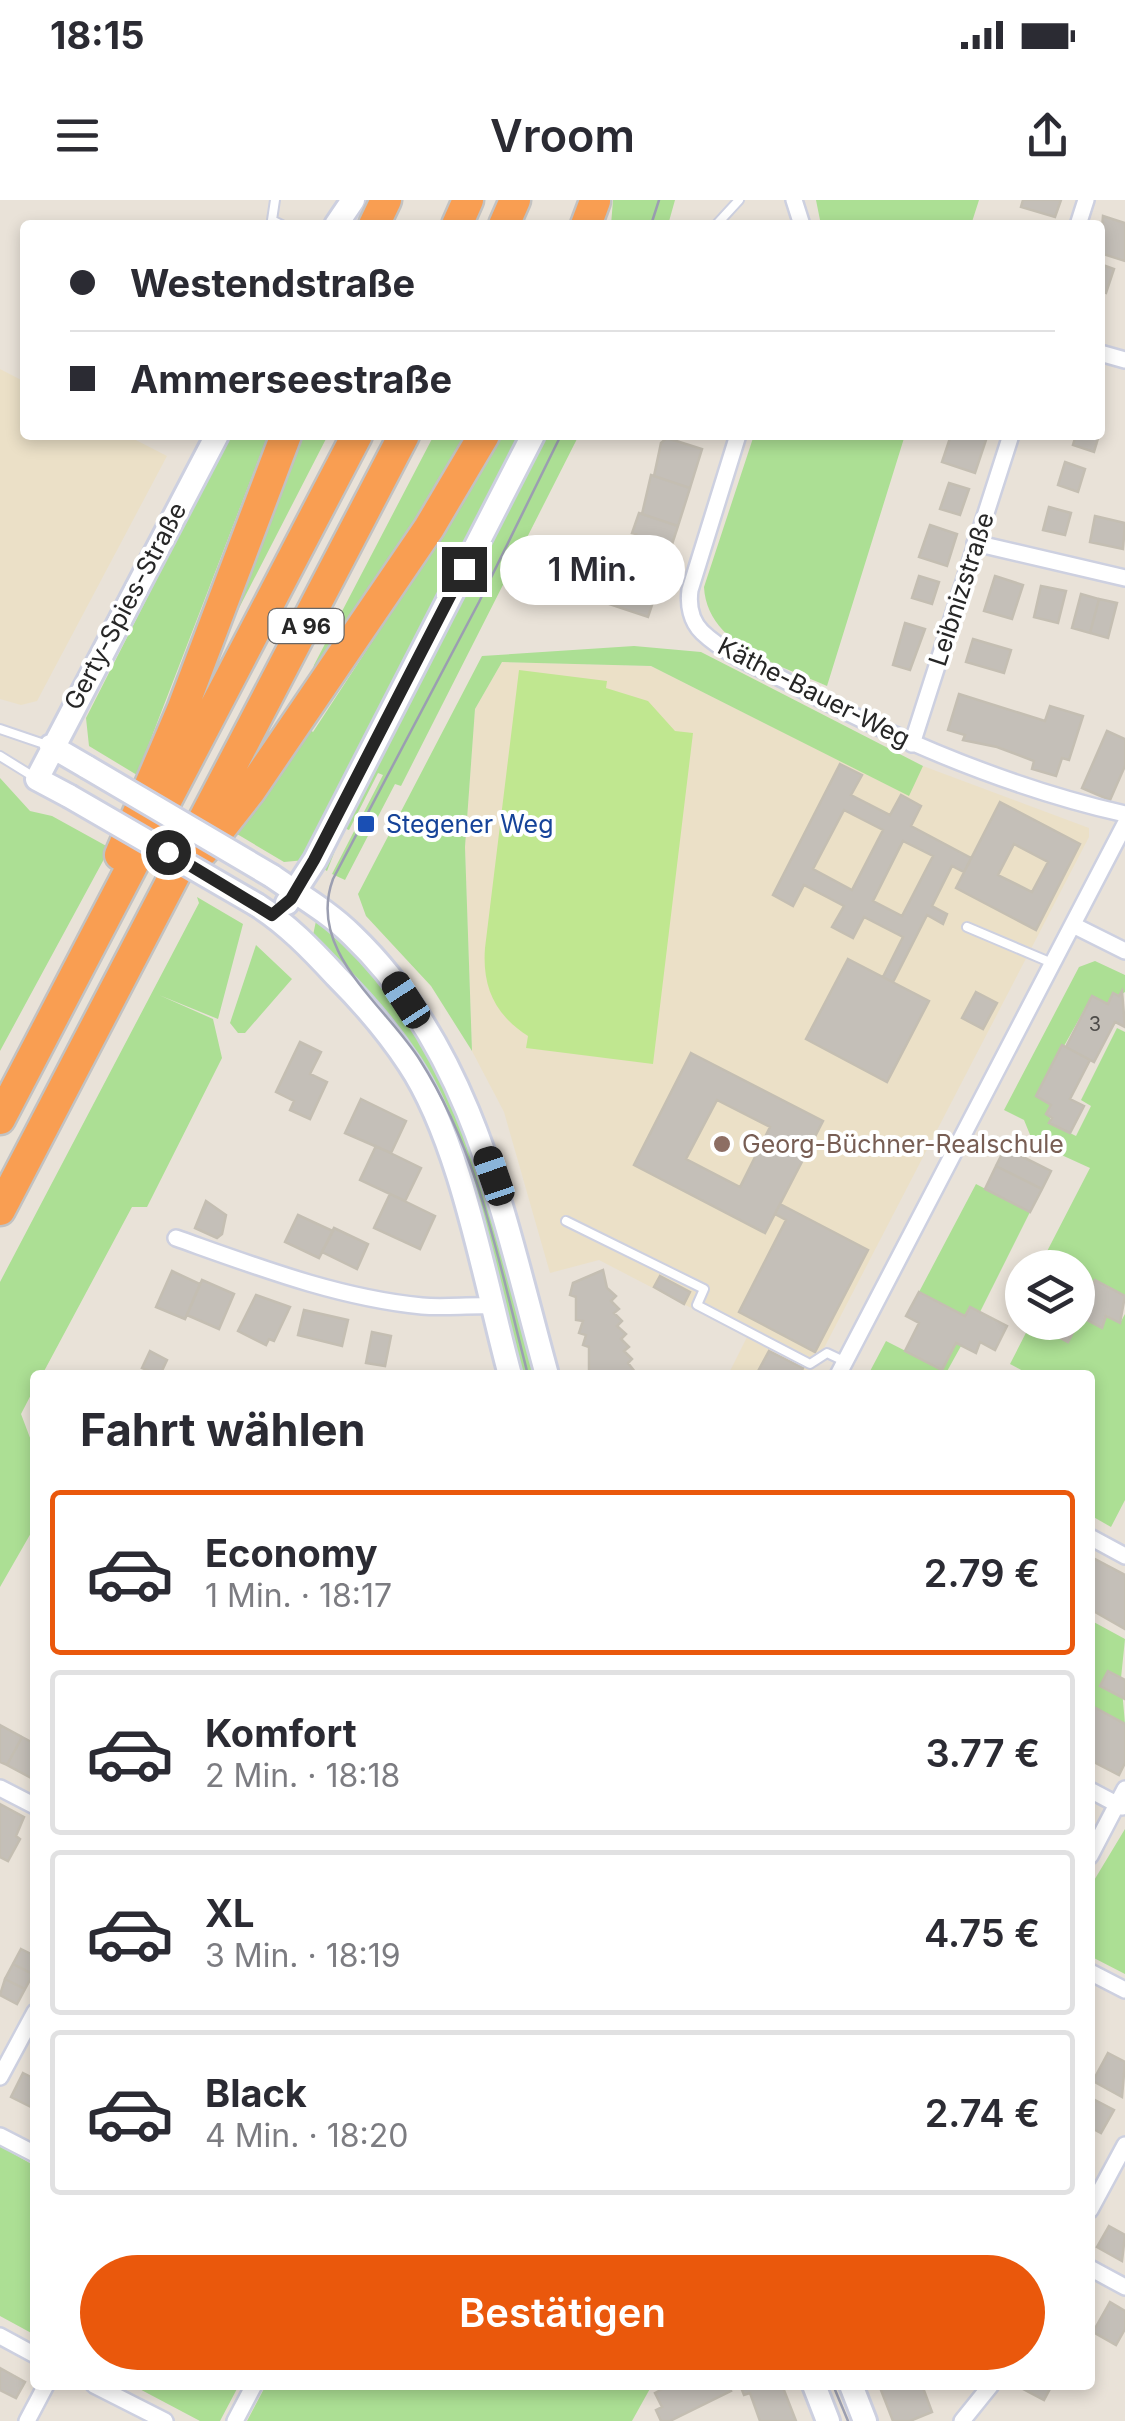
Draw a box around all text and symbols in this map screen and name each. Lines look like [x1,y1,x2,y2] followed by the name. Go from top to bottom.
[50,12,144,58] text: 18:15
[50,108,105,163] icon: menu
[490,108,635,163] text: Vroom
[1020,108,1075,163] icon: share
[130,260,415,306] text: Westendstraße
[130,356,452,402] text: Ammerseestraße
[58,497,192,715] street label: Gerty-Spies-Straße
[922,509,1000,669] street label: Leibnizstraße
[499,534,684,604] callout: 1 Min.
[442,547,487,592] route end
[548,550,637,589] text: 1 Min.
[268,609,344,643] road number: A 96
[713,631,915,753] street label: Käthe-Bauer-Weg
[386,809,554,839] place label: Stegener Weg
[355,813,377,835] marker: Stegener Weg
[146,830,191,875] route start
[377,967,435,1033] car
[1089,1012,1101,1036] house number: 3
[742,1129,1064,1159] place label: Georg-Büchner-Realschule
[711,1133,733,1155] marker: Georg-Büchner-Realschule
[470,1143,518,1209] car
[1005,1250,1095,1340] map controls
[1005,1250,1095,1340] button: layers
[80,1402,365,1457] text: Fahrt wählen
[85,1528,175,1618] icon: car
[205,1530,378,1576] text: Economy
[924,1550,1040,1596] text: 2.79 €
[205,1576,392,1615] text: 1 Min. · 18:17
[85,1708,175,1798] icon: car
[205,1710,357,1756] text: Komfort
[925,1730,1040,1776] text: 3.77 €
[205,1756,400,1795] text: 2 Min. · 18:18
[85,1888,175,1978] icon: car
[205,1890,255,1936] text: XL
[924,1910,1040,1956] text: 4.75 €
[205,1936,401,1975] text: 3 Min. · 18:19
[85,2068,175,2158] icon: car
[205,2070,307,2116] text: Black
[925,2090,1040,2136] text: 2.74 €
[205,2116,408,2155] text: 4 Min. · 18:20
[80,2255,1045,2370] button: Bestätigen

